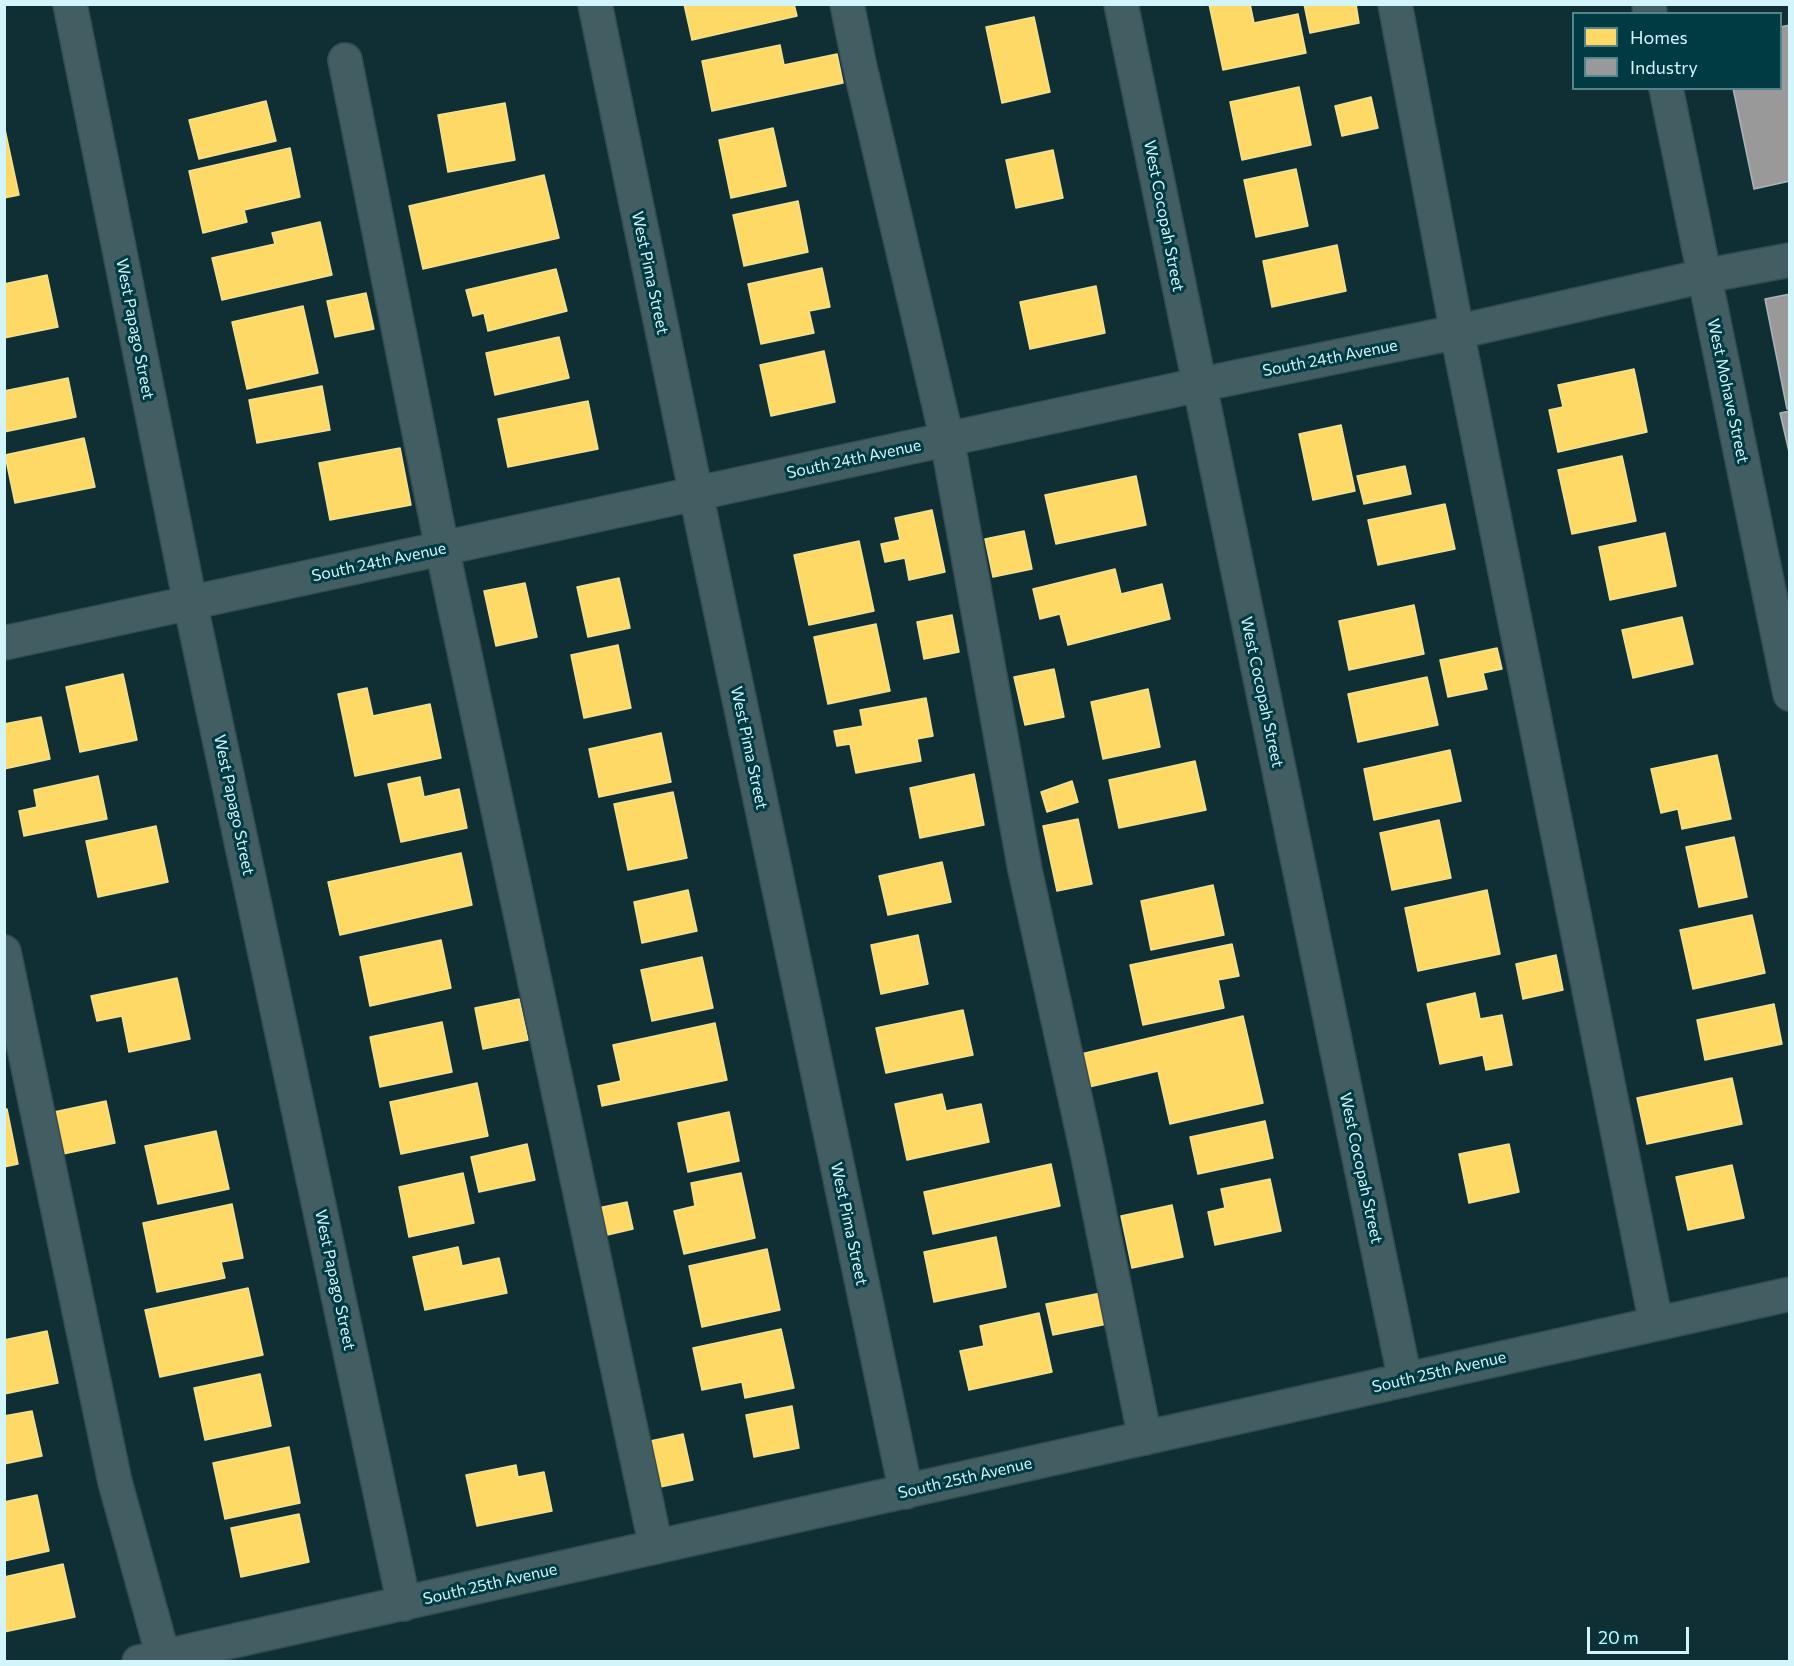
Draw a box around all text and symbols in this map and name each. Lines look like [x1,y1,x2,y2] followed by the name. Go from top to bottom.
[1572,12,1782,90] legend
[1630,26,1688,48] text: Homes
[1630,56,1698,78] text: Industry
[1140,139,1188,293] street label: West Cocopah Street
[628,210,672,336] street label: West Pima Street
[112,257,158,401] street label: West Papago Street
[1703,317,1753,465] street label: West Mohave Street
[1261,336,1399,380] street label: South 24th Avenue
[785,435,923,483] street label: South 24th Avenue
[310,538,448,586] street label: South 24th Avenue
[1237,615,1287,769] street label: West Cocopah Street
[727,685,771,811] street label: West Pima Street
[210,733,258,877] street label: West Papago Street
[1336,1091,1386,1245] street label: West Cocopah Street
[827,1161,871,1287] street label: West Pima Street
[311,1208,359,1352] street label: West Papago Street
[1370,1347,1508,1397] street label: South 25th Avenue
[896,1453,1034,1503] street label: South 25th Avenue
[421,1559,559,1609] street label: South 25th Avenue
[1590,1615,1692,1653] scale bar
[1598,1626,1639,1648] text: 20 m

